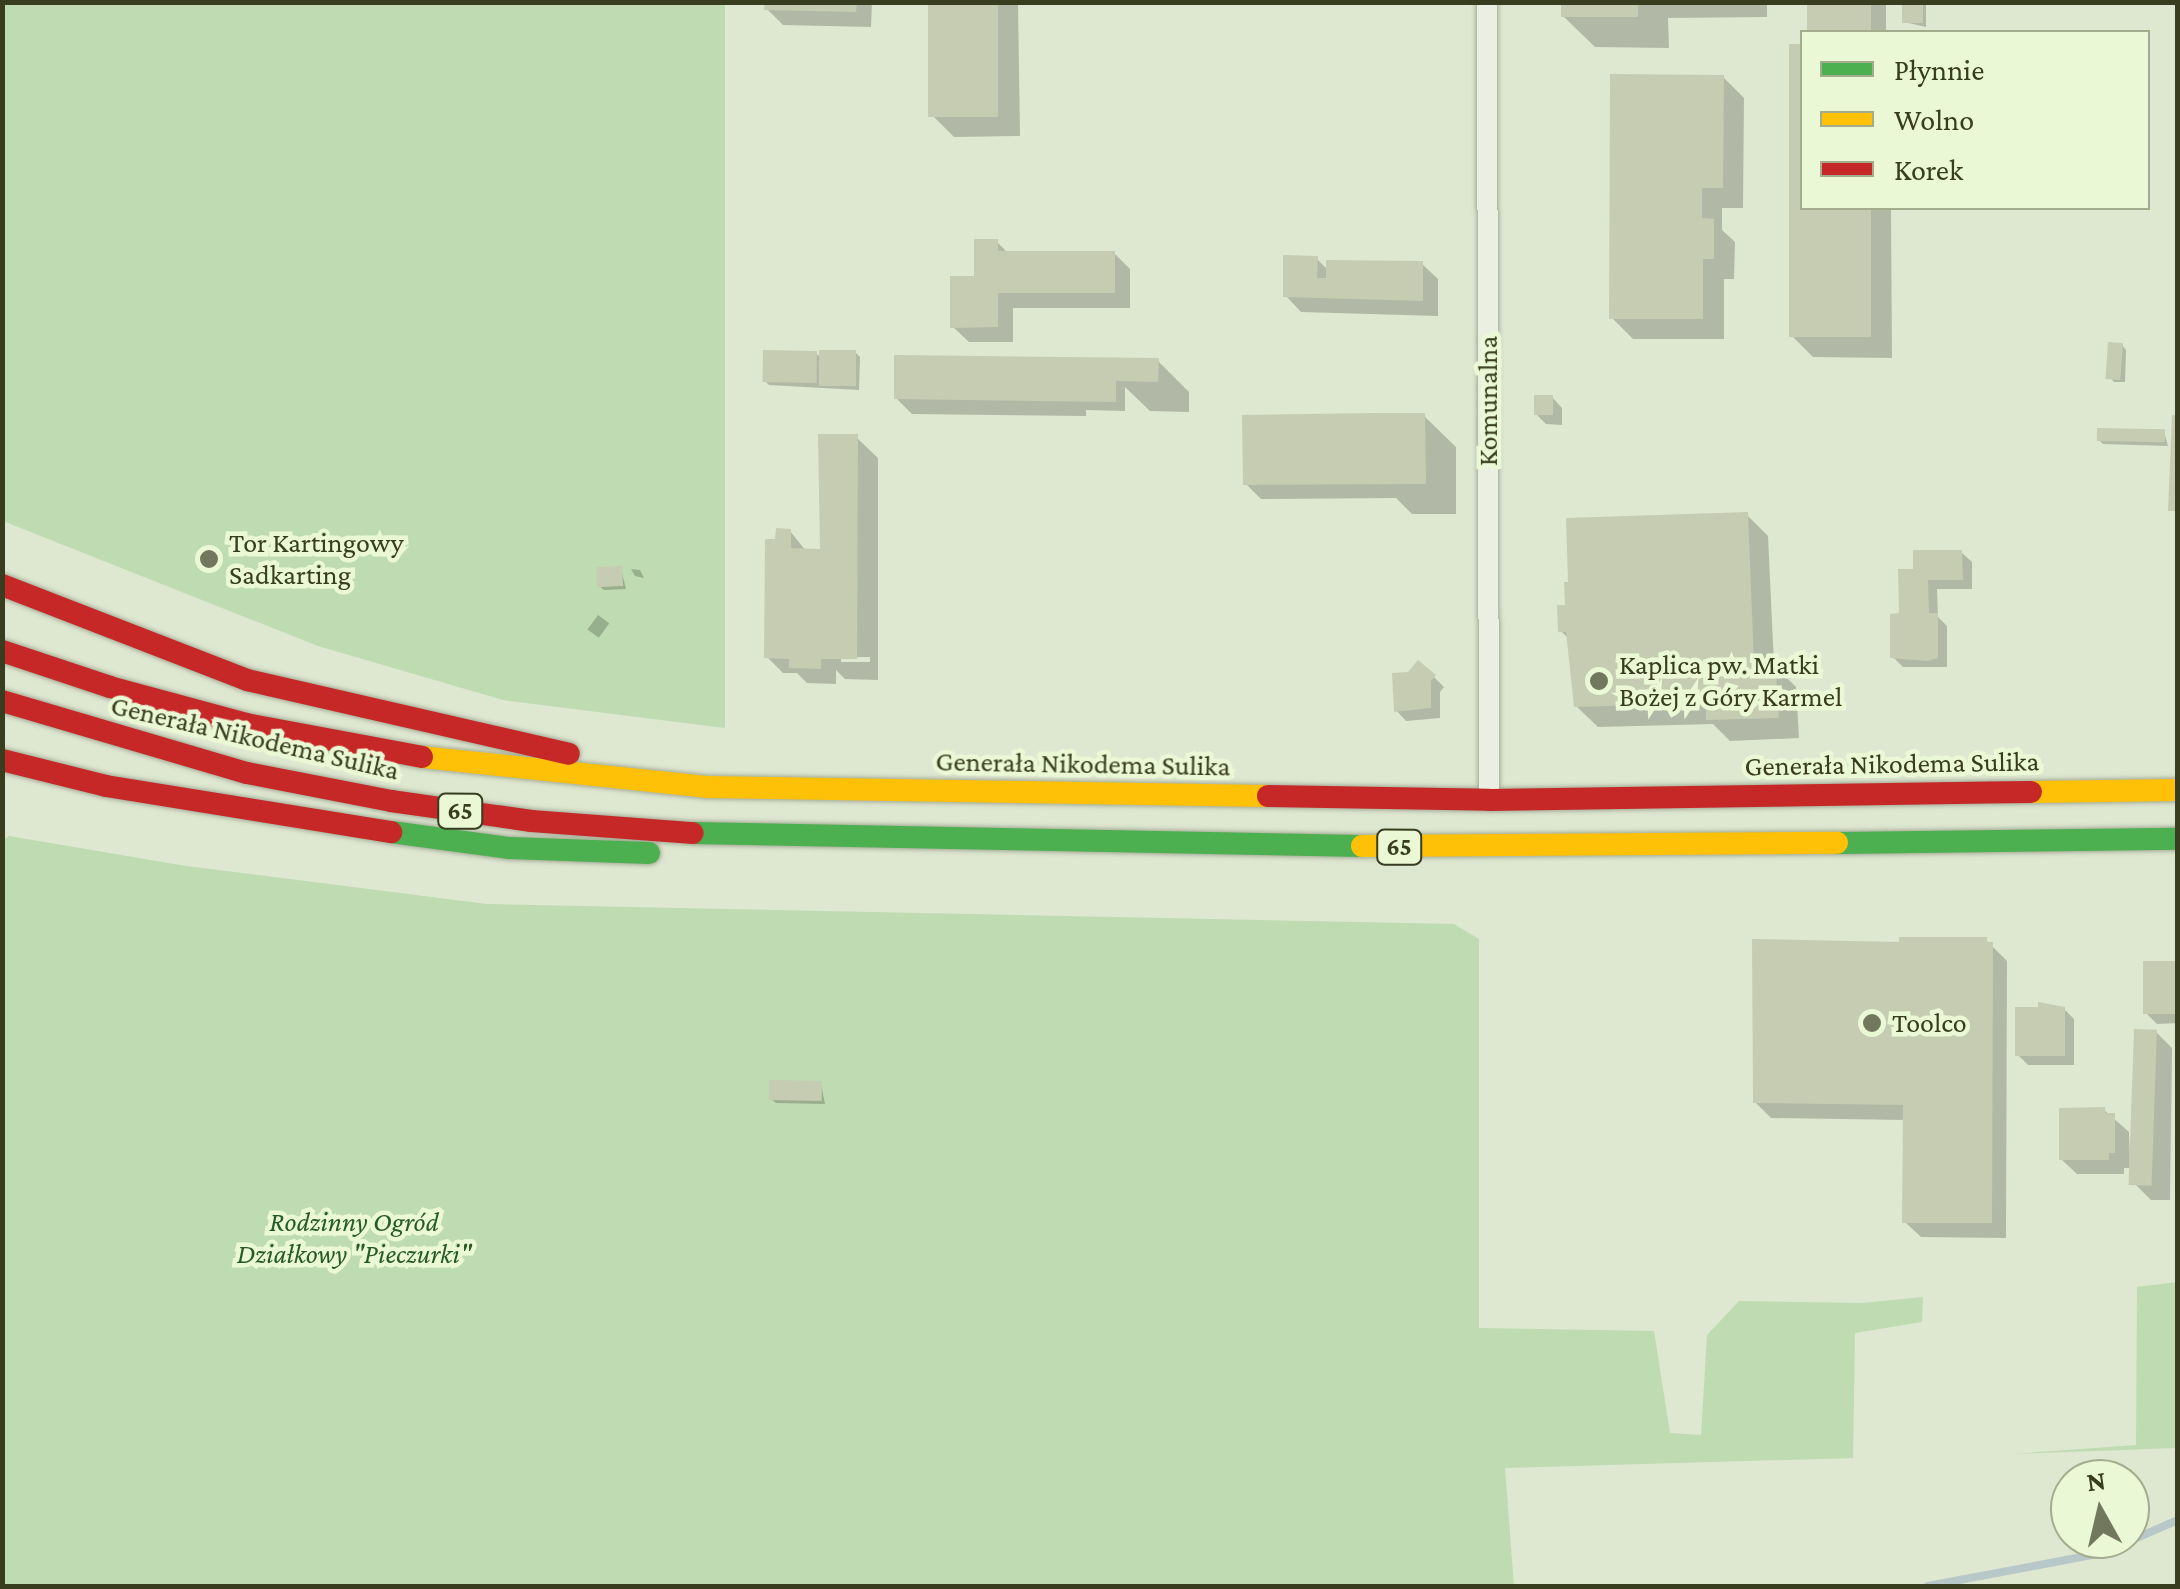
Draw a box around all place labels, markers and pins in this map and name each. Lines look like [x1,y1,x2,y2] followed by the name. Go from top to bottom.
[229,526,404,592] place label: Tor Kartingowy Sadkarting
[198,548,220,570] marker: Tor Kartingowy Sadkarting
[1619,648,1842,714] place label: Kaplica pw. Matki Bożej z Góry Karmel
[1588,670,1610,692] marker: Kaplica pw. Matki Bożej z Góry Karmel
[1892,1006,1967,1040] place label: Toolco
[1861,1012,1883,1034] marker: Toolco

